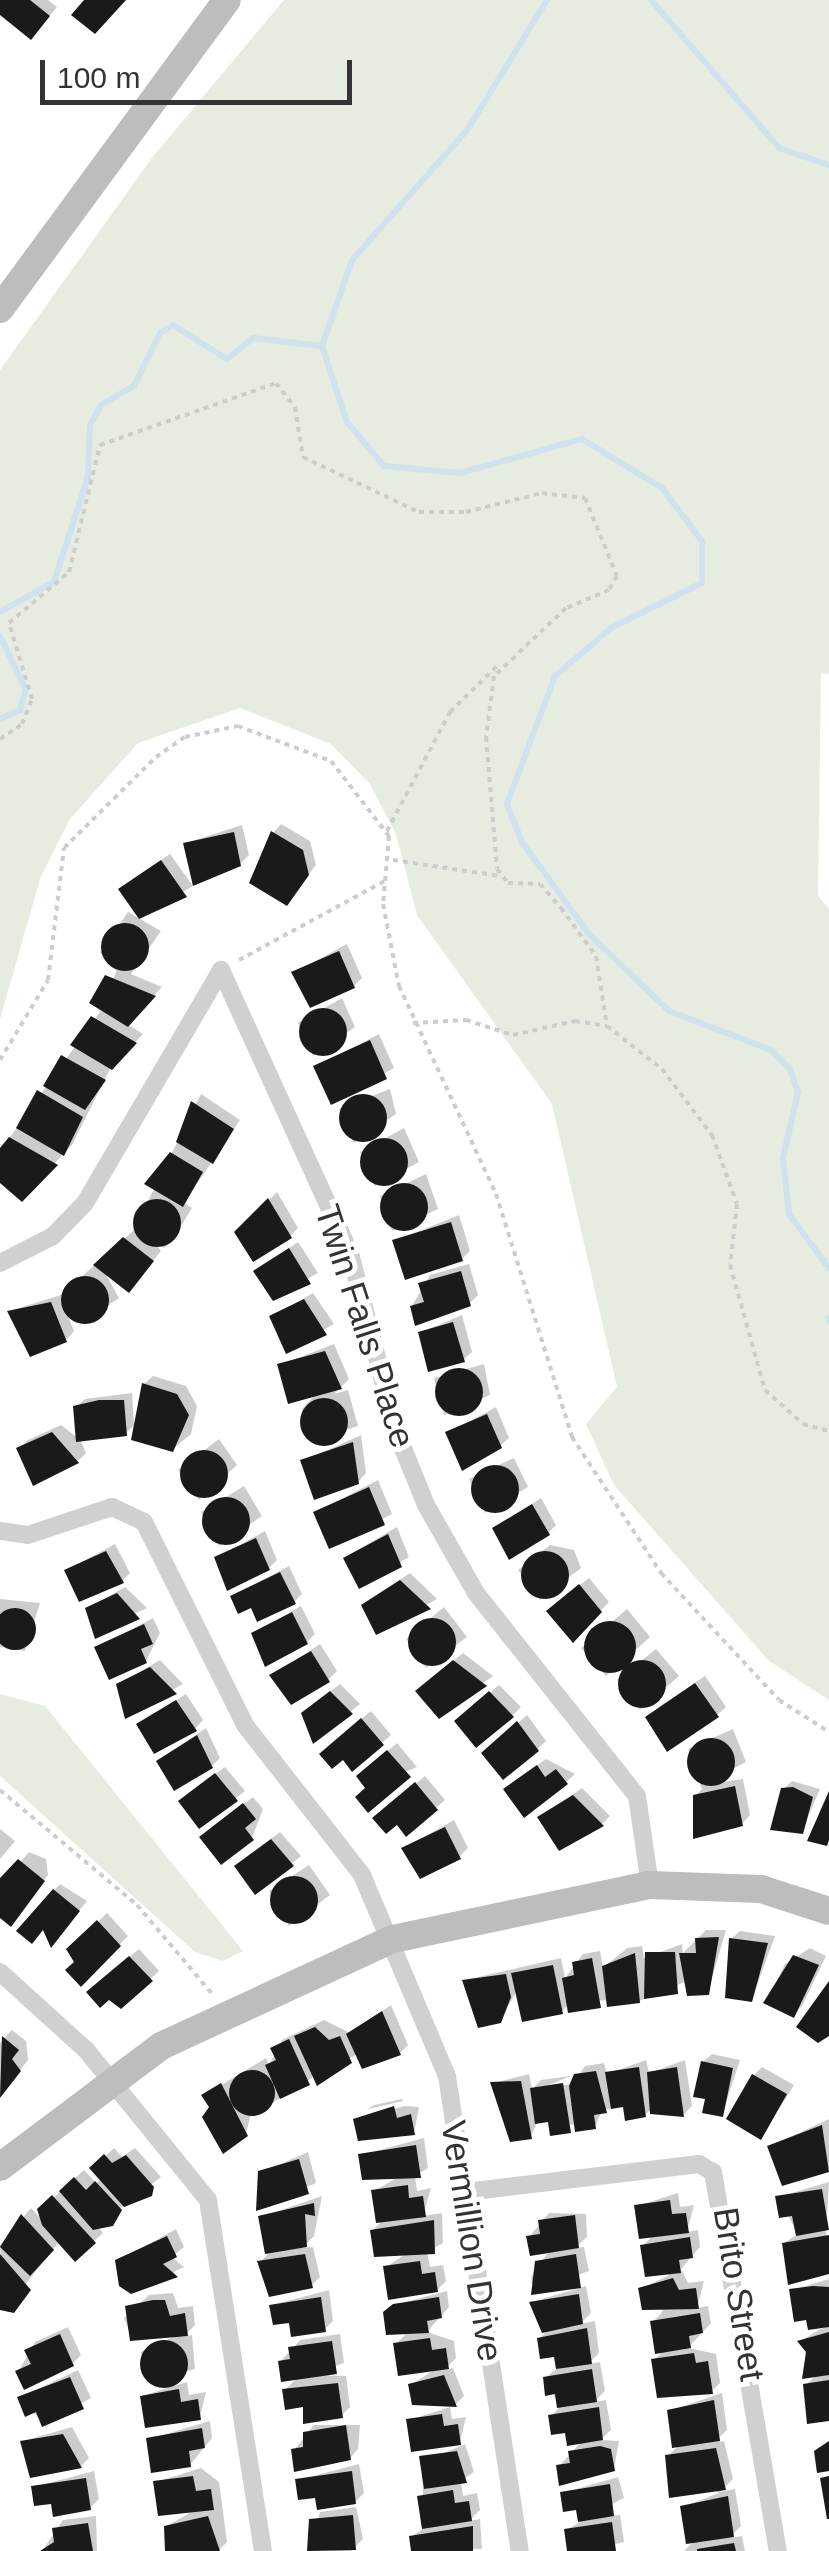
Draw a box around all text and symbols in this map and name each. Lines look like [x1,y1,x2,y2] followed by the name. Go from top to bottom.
[45,40,358,102] scale bar
[57,61,140,94] text: 100 m
[306,1199,424,1453] street label: Twin Falls Place
[432,2118,512,2364] street label: Vermillion Drive
[705,2204,773,2384] street label: Brito Street

